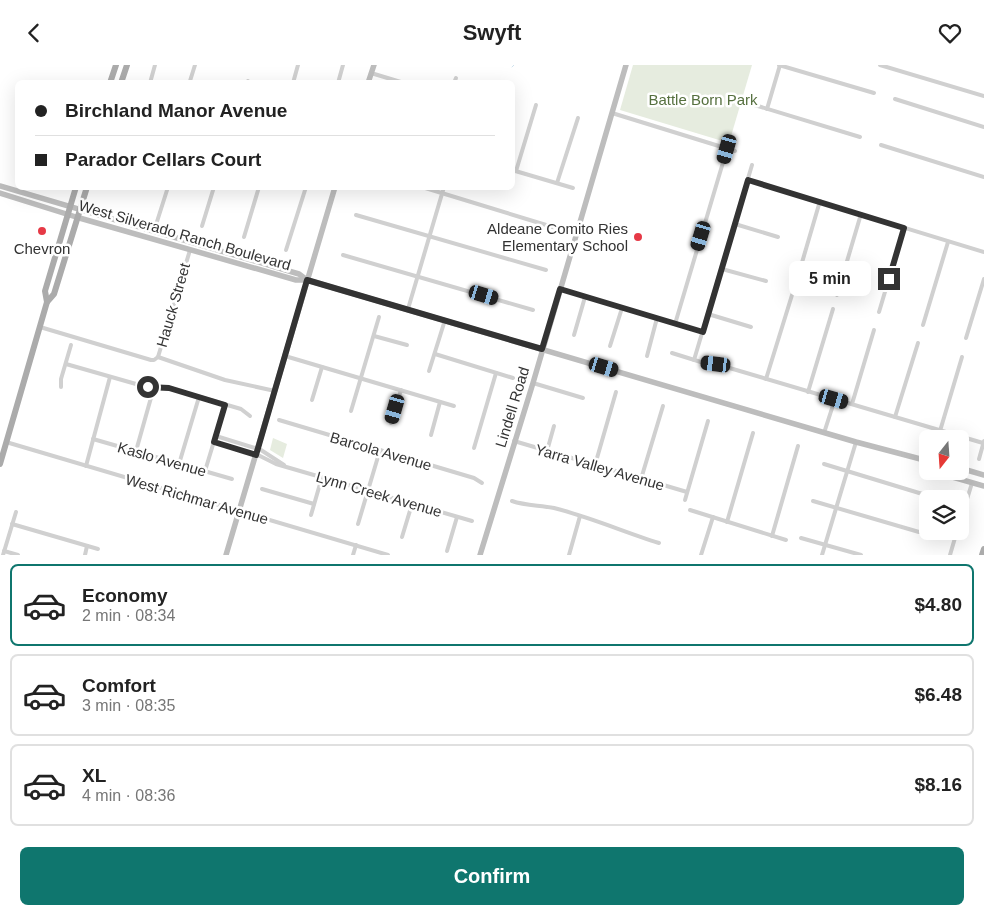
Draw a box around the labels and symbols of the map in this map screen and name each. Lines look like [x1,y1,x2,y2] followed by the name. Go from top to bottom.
[648,91,758,108] park label: Battle Born Park
[715,133,738,165] car
[77,197,293,273] street label: West Silverado Ranch Boulevard
[689,219,712,253] car
[487,220,628,254] place label: Aldeane Comito Ries Elementary School
[36,225,48,237] marker: Chevron
[632,231,644,243] marker: Aldeane Comito Ries Elementary School
[14,240,70,257] place label: Chevron
[153,260,193,349] street label: Hauck Street
[789,261,872,297] callout: 5 min
[878,268,900,290] route end
[467,283,500,307] car
[587,355,620,379] car
[700,355,731,373] car
[492,365,532,449] street label: Lindell Road
[137,376,159,398] route start
[817,388,850,410] car
[383,393,406,425] car
[328,428,434,474] street label: Barcola Avenue
[919,430,969,480] north arrow
[116,438,208,480] street label: Kaslo Avenue
[534,440,666,494] street label: Yarra Valley Avenue
[314,468,444,520] street label: Lynn Creek Avenue
[124,470,270,528] street label: West Richmar Avenue

